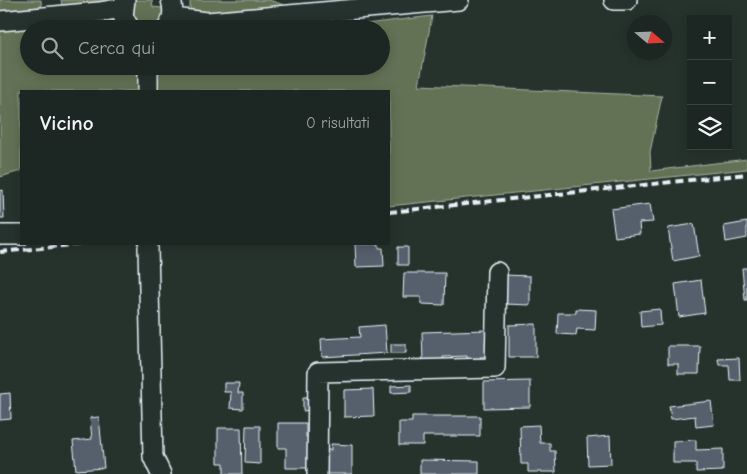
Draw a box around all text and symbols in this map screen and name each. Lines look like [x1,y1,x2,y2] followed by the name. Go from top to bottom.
[627,15,672,60] north arrow
[687,15,732,150] map controls
[687,15,732,60] button: +
[20,20,390,75] search box
[38,34,66,62] icon: search
[78,37,155,59] text: Cerca qui
[687,60,732,105] button: −
[687,105,732,150] button: layers
[40,111,94,135] text: Vicino
[306,114,370,132] text: 0 risultati

